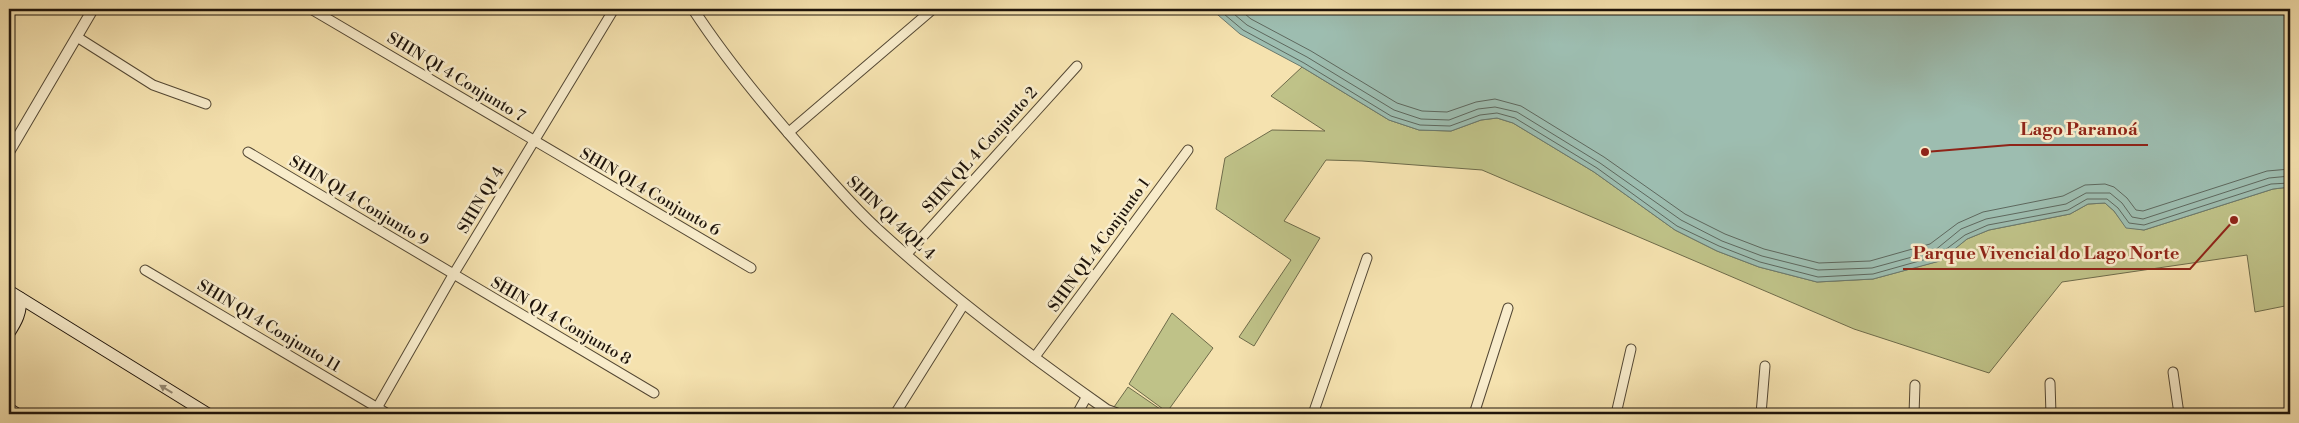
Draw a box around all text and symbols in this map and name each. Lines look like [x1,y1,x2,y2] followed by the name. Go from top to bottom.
[383,28,529,126] street label: SHIN QI 4 Conjunto 7
[918,83,1042,217] street label: SHIN QL 4 Conjunto 2
[2010,112,2148,145] callout: Lago Paranoá
[2020,118,2138,141] text: Lago Paranoá
[576,144,724,241] street label: SHIN QI 4 Conjunto 6
[286,152,432,251] street label: SHIN QI 4 Conjunto 9
[453,162,509,237] street label: SHIN QI 4
[843,172,940,264] street label: SHIN QI 4/QL 4
[1044,174,1154,316] street label: SHIN QL 4 Conjunto 1
[1903,236,2190,269] callout: Parque Vivencial do Lago Norte
[1913,242,2180,265] text: Parque Vivencial do Lago Norte
[487,273,635,369] street label: SHIN QI 4 Conjunto 8
[194,275,344,377] street label: SHIN QI 4 Conjunto 11
[159,384,172,394] one-way arrow

